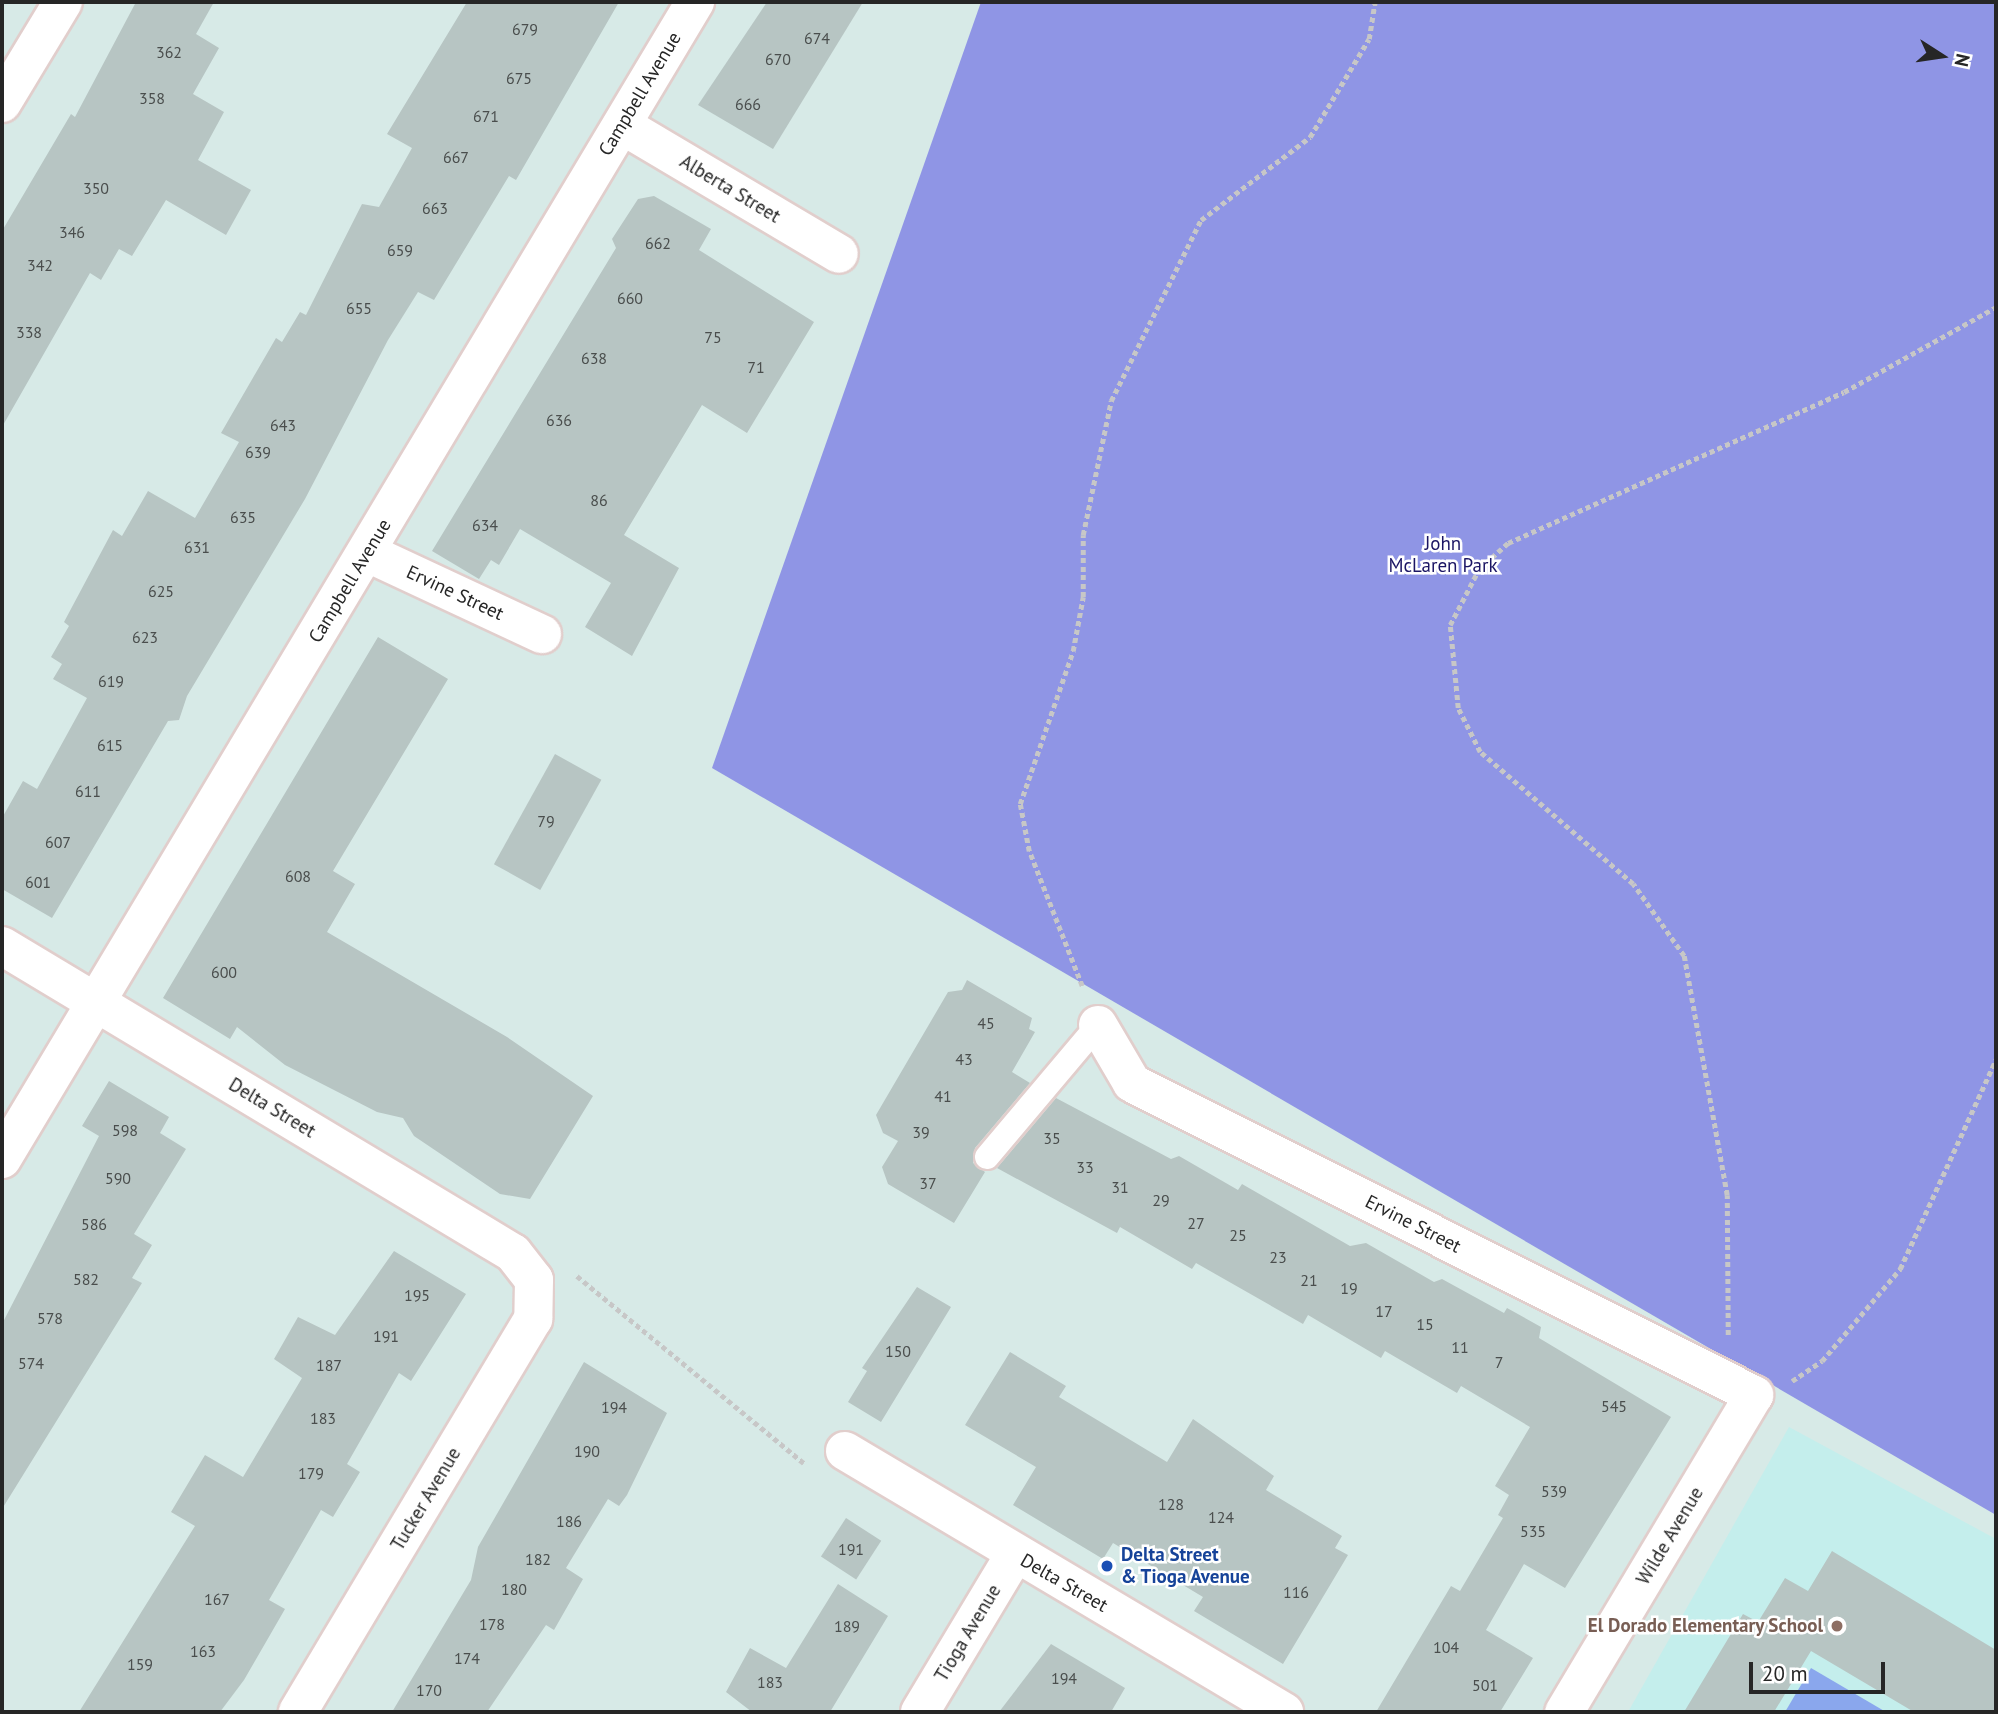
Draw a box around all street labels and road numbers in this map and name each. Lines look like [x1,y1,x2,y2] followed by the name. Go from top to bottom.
[594,28,686,160] street label: Campbell Avenue
[676,150,784,228] street label: Alberta Street
[304,515,396,647] street label: Campbell Avenue
[403,561,507,625] street label: Ervine Street
[225,1073,319,1143] street label: Delta Street
[1361,1190,1465,1258] street label: Ervine Street
[386,1443,466,1555] street label: Tucker Avenue
[1632,1483,1708,1589] street label: Wilde Avenue
[1016,1549,1112,1617] street label: Delta Street
[930,1580,1006,1686] street label: Tioga Avenue

